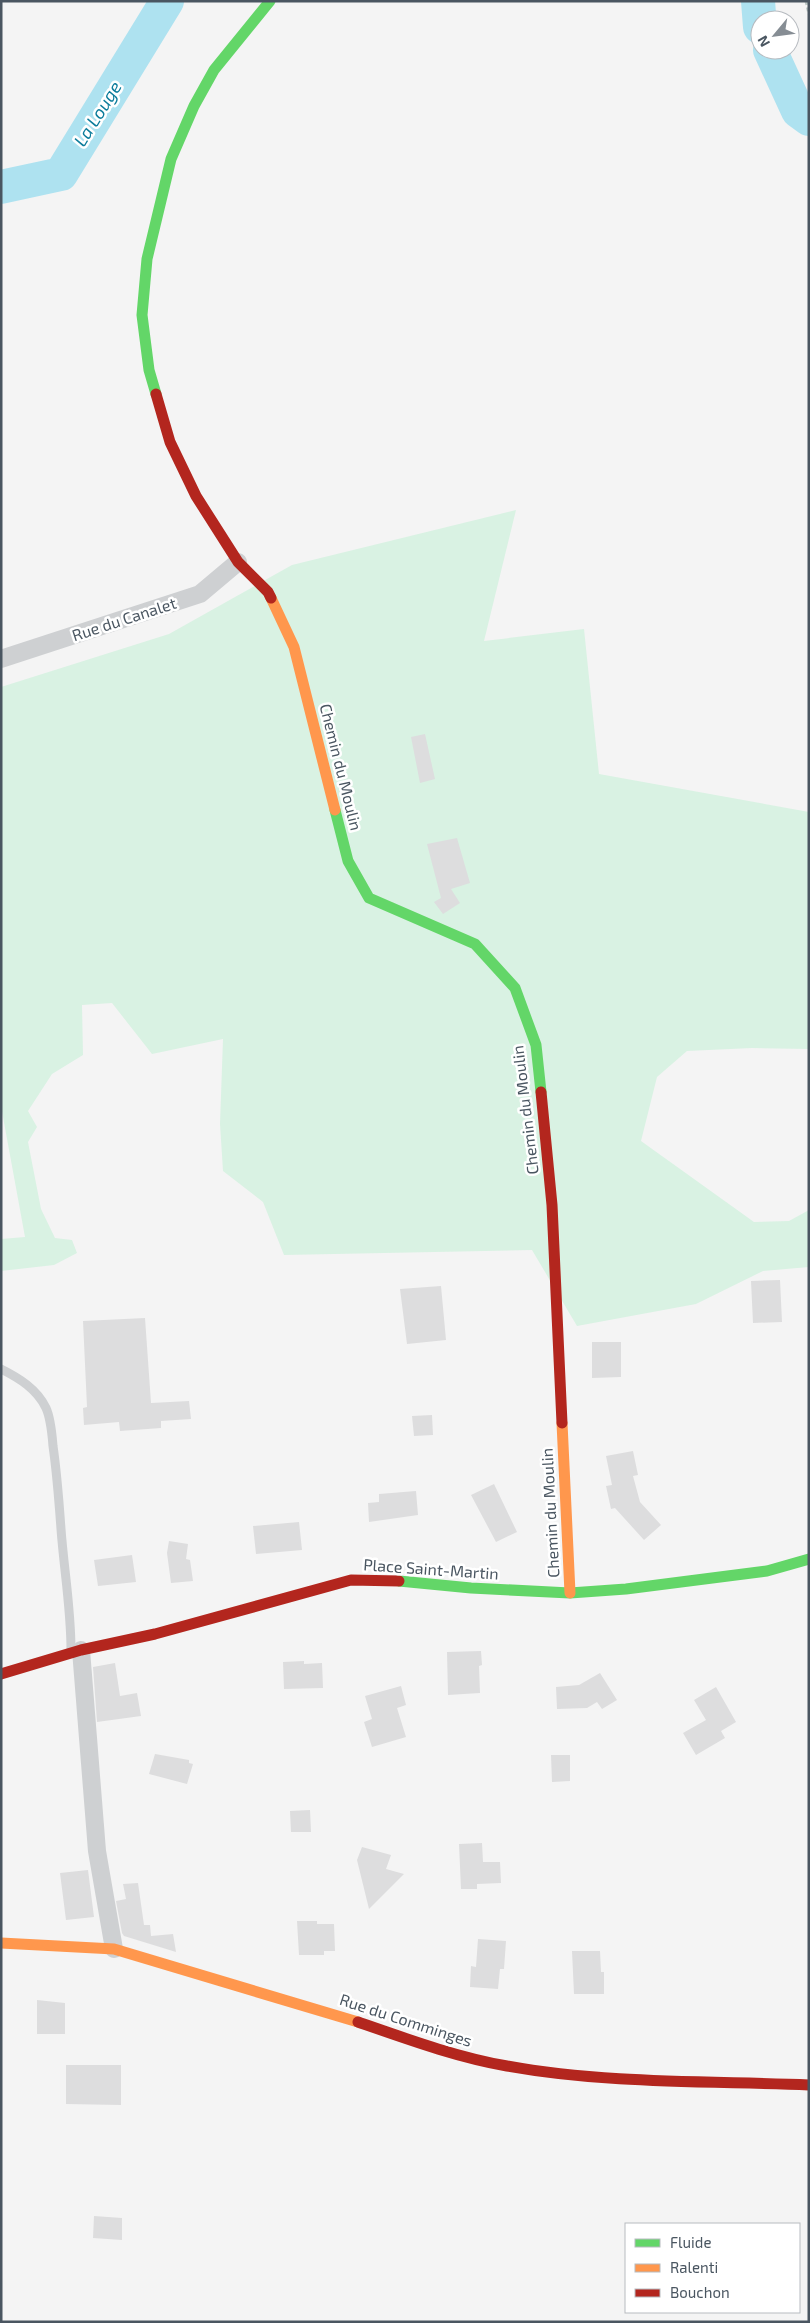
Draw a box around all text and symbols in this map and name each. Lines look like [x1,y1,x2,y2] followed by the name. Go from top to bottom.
[750,10,800,60] north arrow
[753,33,773,50] text: N
[69,76,126,150] water label: La Louge
[69,593,178,644] street label: Rue du Canalet
[317,702,366,832] street label: Chemin du Moulin
[507,1044,542,1176] street label: Chemin du Moulin
[537,1448,562,1578] street label: Chemin du Moulin
[363,1554,499,1583] street label: Place Saint-Martin
[338,1989,475,2050] street label: Rue du Comminges
[625,2223,800,2313] legend
[670,2233,711,2251] text: Fluide
[670,2258,718,2276] text: Ralenti
[670,2283,730,2301] text: Bouchon

